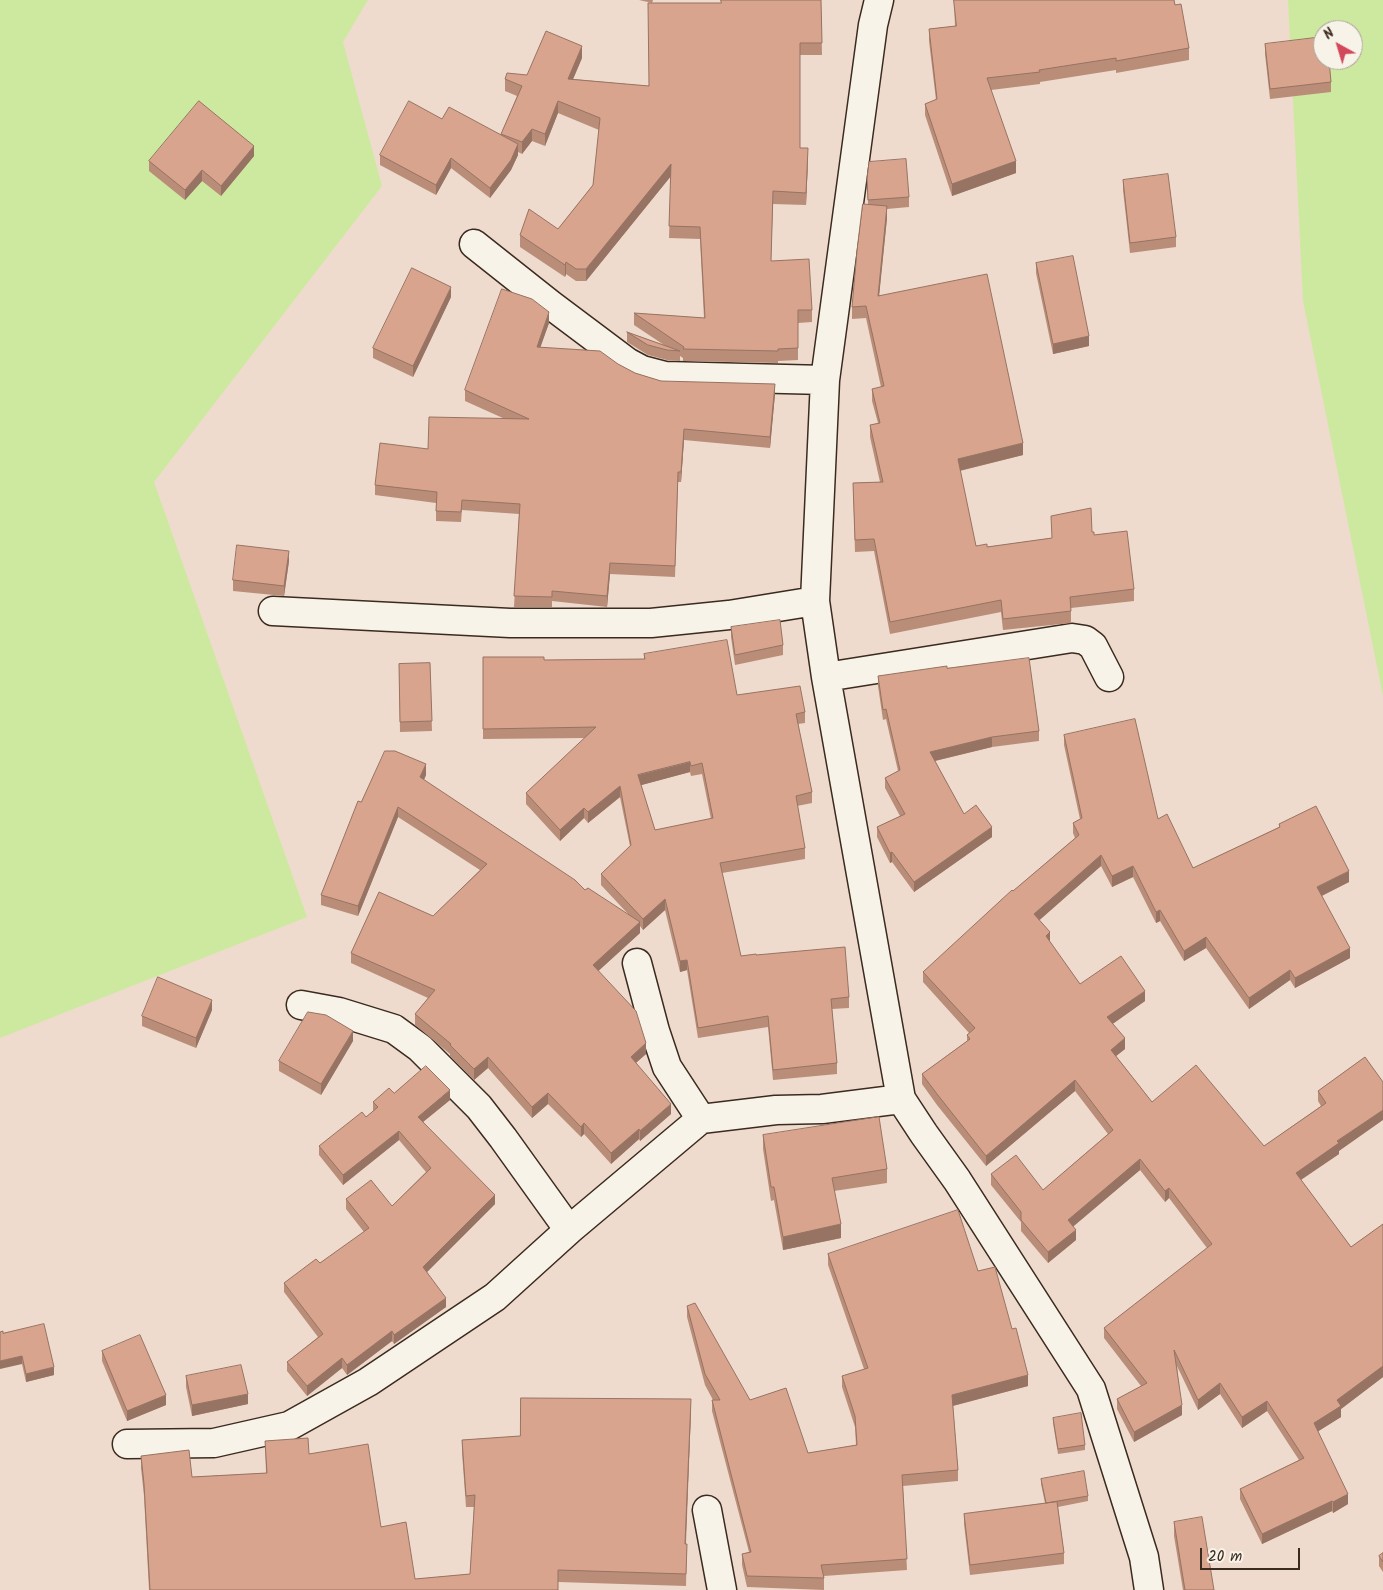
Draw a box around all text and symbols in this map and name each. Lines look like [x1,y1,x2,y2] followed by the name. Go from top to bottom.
[1313,20,1363,70] north arrow
[1319,23,1340,45] text: N
[1203,1538,1303,1570] scale bar
[1208,1545,1242,1569] text: 20 m

